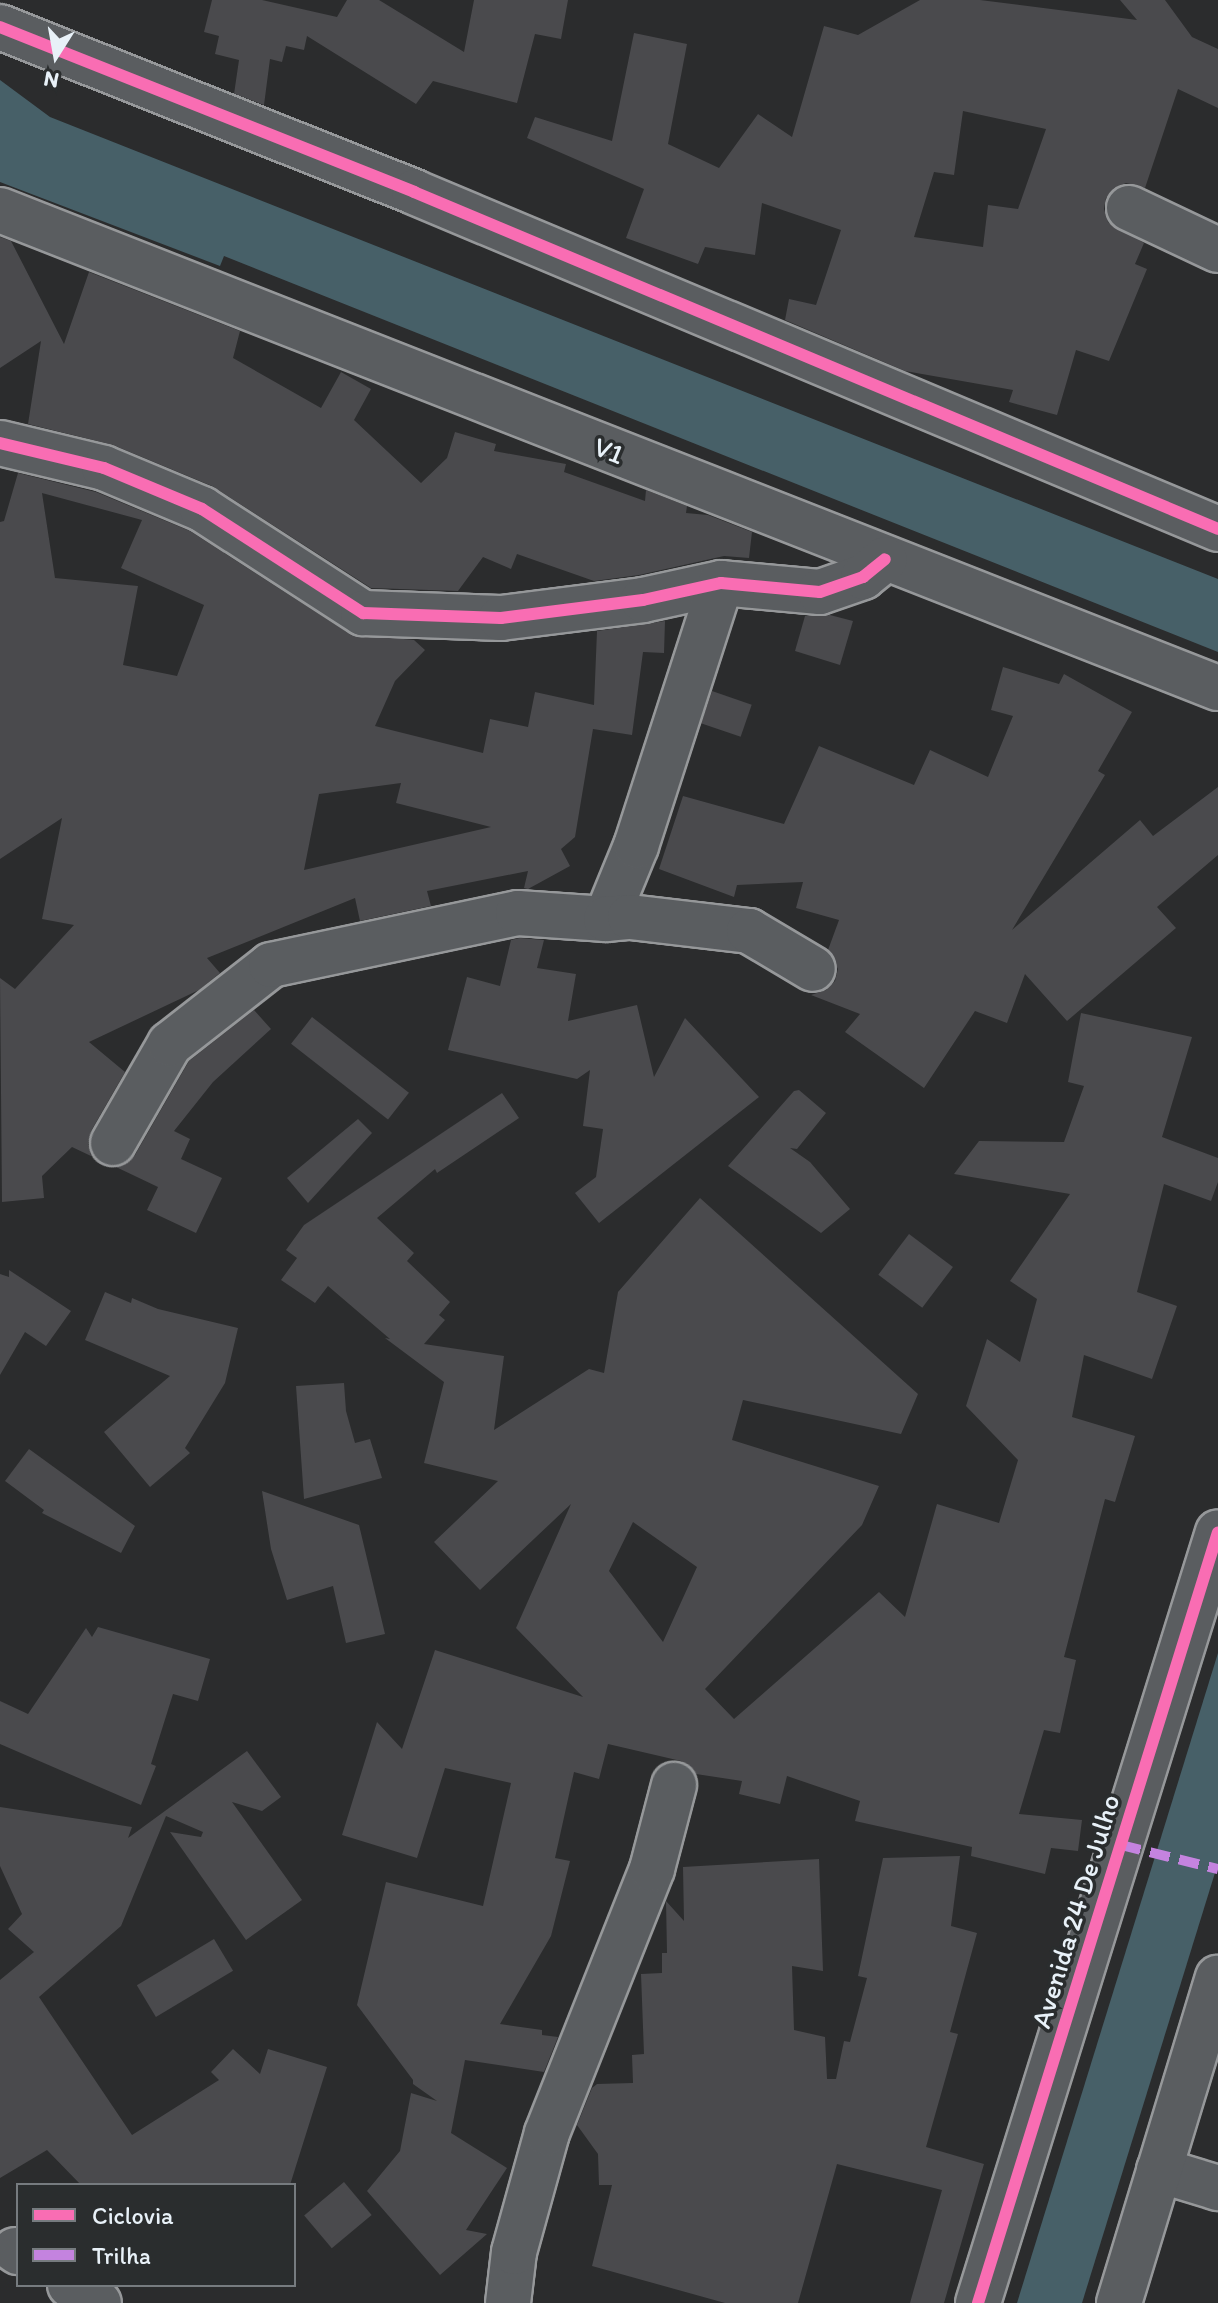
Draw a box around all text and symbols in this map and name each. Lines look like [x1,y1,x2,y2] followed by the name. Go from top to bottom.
[16,16,96,96] north arrow
[41,65,61,95] text: N
[589,429,629,471] street label: V1
[1023,1790,1127,2032] street label: Avenida 24 De Julho
[16,2183,296,2287] legend
[92,2201,174,2230] text: Ciclovia
[92,2241,151,2270] text: Trilha

